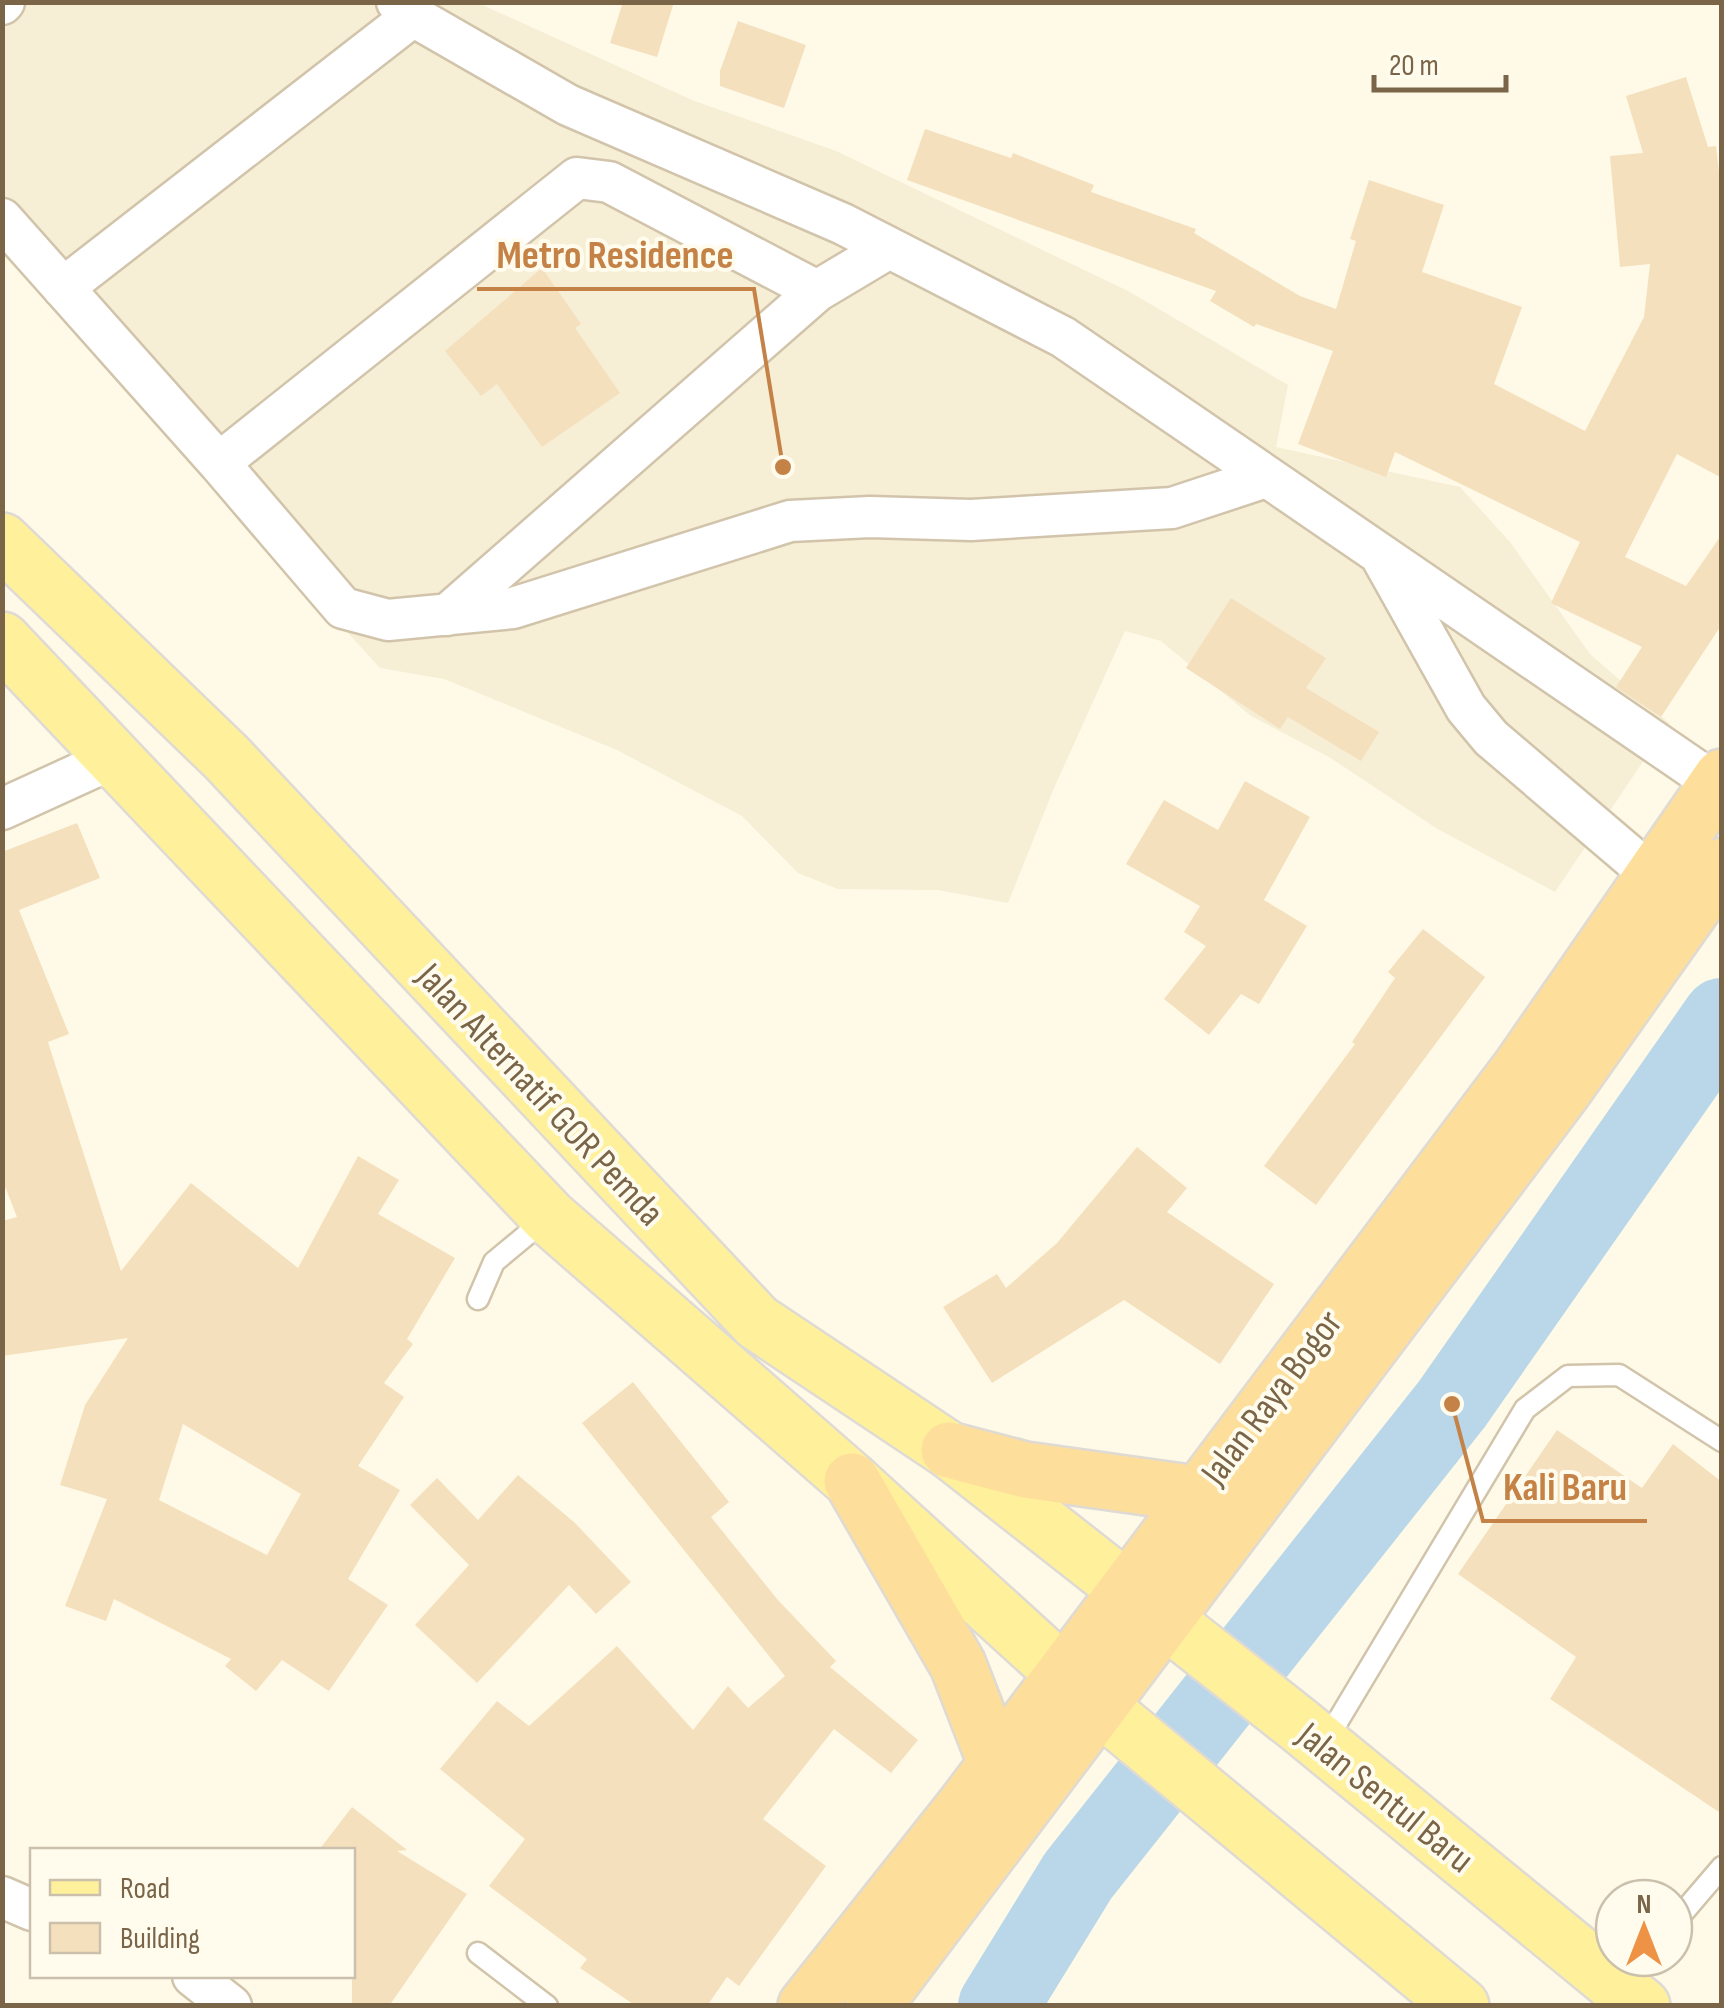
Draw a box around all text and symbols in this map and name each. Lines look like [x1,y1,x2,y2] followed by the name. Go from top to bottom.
[1374,30,1506,92] scale bar
[1389,48,1439,84] text: 20 m
[477,219,754,289] callout: Metro Residence
[496,232,734,280] text: Metro Residence
[406,954,673,1235] street label: Jalan Alternatif GOR Pemda
[1191,1302,1352,1495] street label: Jalan Raya Bogor
[1483,1451,1647,1521] callout: Kali Baru
[1503,1464,1627,1512] text: Kali Baru
[1287,1713,1482,1883] street label: Jalan Sentul Baru
[30,1848,355,1978] legend
[120,1871,170,1907] text: Road
[1594,1878,1694,1978] north arrow
[1637,1888,1651,1921] text: N
[120,1921,200,1957] text: Building

